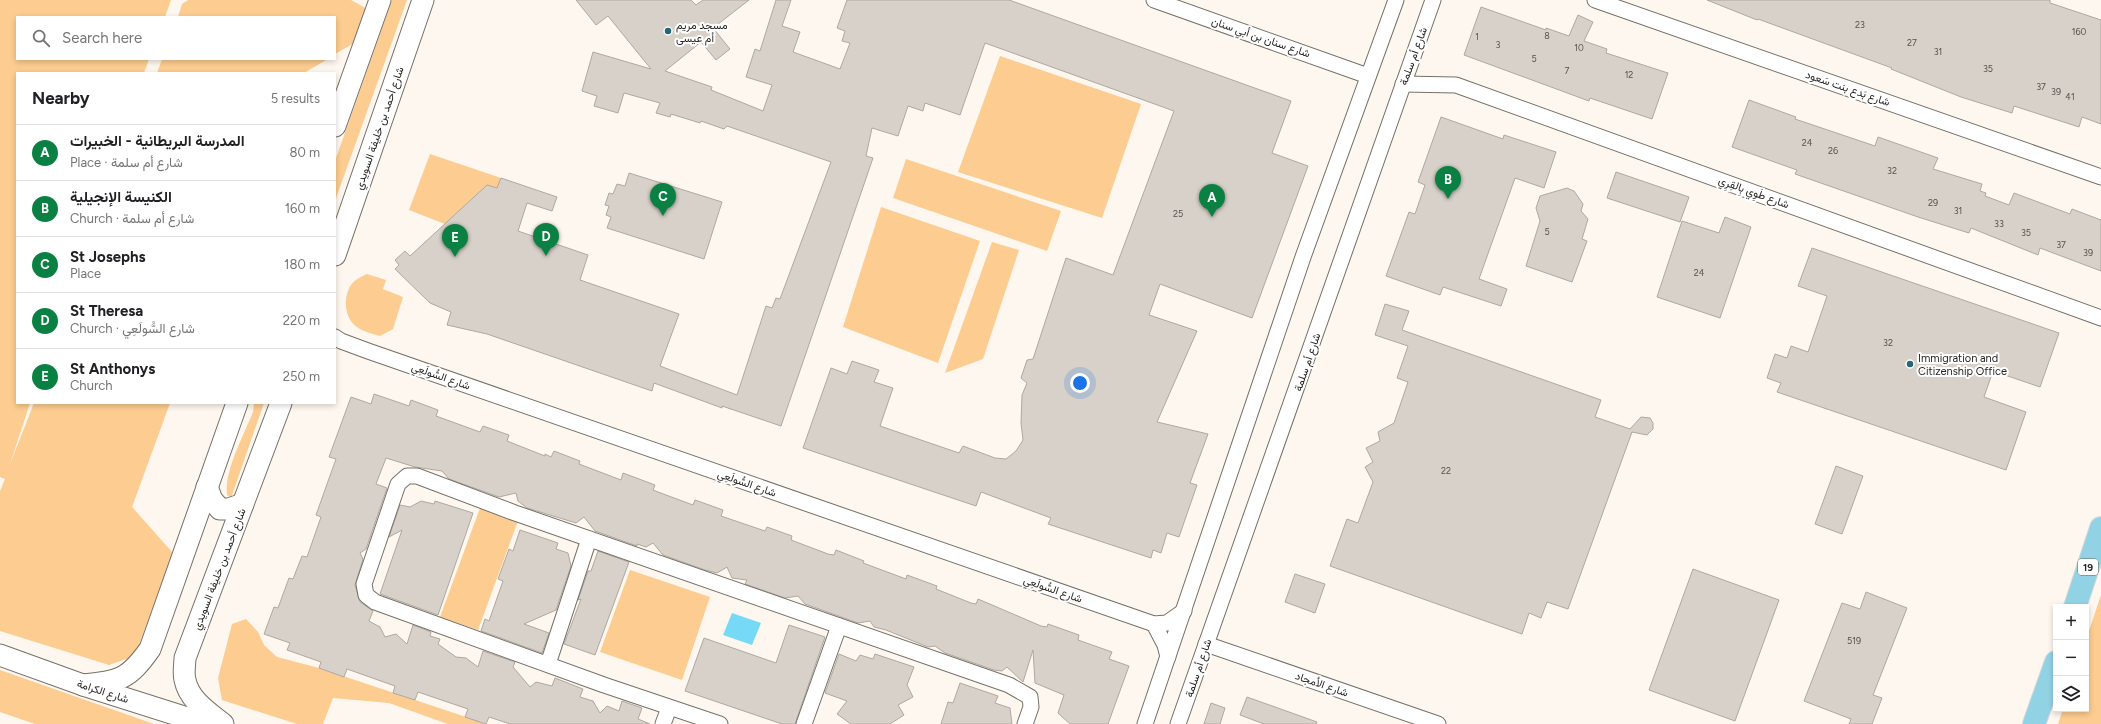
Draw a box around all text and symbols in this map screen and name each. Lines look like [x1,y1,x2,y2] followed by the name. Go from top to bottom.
[1209,14,1312,63] street label: شارع سنان بن أبي سنان
[16,16,336,60] search box
[676,19,728,46] place label: مسجد مريم أم عيسى
[1855,19,1865,30] house number: 23
[1397,25,1431,87] street label: شارع أم سلمة
[663,26,673,36] marker: مسجد مريم أم عيسى
[2072,26,2087,37] house number: 160
[30,27,52,49] icon: search
[62,29,142,47] text: Search here
[1544,30,1550,41] house number: 8
[1475,31,1479,42] house number: 1
[1907,37,1917,48] house number: 27
[1496,39,1501,50] house number: 3
[1574,42,1584,53] house number: 10
[1934,46,1942,57] house number: 31
[1531,53,1537,64] house number: 5
[1983,63,1993,74] house number: 35
[352,65,410,192] street label: شارع أحمد بن خليفة السويدي
[1565,65,1570,76] house number: 7
[1804,68,1892,110] street label: شارع بَدع بنت سَعود
[1625,69,1633,80] house number: 12
[2036,81,2046,92] house number: 37
[2051,86,2061,97] house number: 39
[32,88,90,108] text: Nearby
[271,91,320,106] text: 5 results
[2065,91,2075,102] house number: 41
[70,132,245,150] text: المدرسة البريطانية - الخبيرات
[1802,137,1813,148] house number: 24
[40,145,50,160] text: A
[289,145,320,160] text: 80 m
[1828,145,1838,156] house number: 26
[70,155,183,170] text: Place · شارع أم سلمة
[1887,165,1897,176] house number: 32
[1435,166,1461,199] pin: B
[1716,174,1791,214] street label: شارع طَوِي بِالقِرِي
[650,183,676,216] pin: C
[1199,184,1225,217] pin: A
[70,188,172,206] text: الكنيسة الإنجيلية
[1928,197,1938,208] house number: 29
[41,201,49,216] text: B
[285,201,320,216] text: 160 m
[1954,205,1962,216] house number: 31
[1173,208,1183,219] house number: 25
[70,211,194,226] text: Church · شارع أم سلمة
[1994,218,2004,229] house number: 33
[533,223,559,256] pin: D
[442,224,468,257] pin: E
[1544,226,1550,237] house number: 5
[2021,227,2031,238] house number: 35
[2056,239,2066,250] house number: 37
[2083,247,2093,258] house number: 39
[70,248,146,266] text: St Josephs
[40,257,50,272] text: C
[284,257,320,272] text: 180 m
[70,266,101,281] text: Place
[1694,267,1705,278] house number: 24
[70,302,143,320] text: St Theresa
[40,313,50,328] text: D
[283,313,320,328] text: 220 m
[70,321,195,336] text: Church · شارع السُّولَعِي
[1291,331,1325,393] street label: شارع أم سلمة
[1883,337,1893,348] house number: 32
[1918,352,2007,378] place label: Immigration and Citizenship Office
[1905,359,1915,369] marker: Immigration and Citizenship Office
[70,360,155,378] text: St Anthonys
[409,360,472,396] street label: شارع السُّولَعِي
[41,369,49,384] text: E
[283,369,320,384] text: 250 m
[1070,373,1090,393] your location
[70,378,113,393] text: Church
[1441,465,1451,476] house number: 22
[715,467,778,503] street label: شارع السُّولَعِي
[190,506,252,633] street label: شارع أحمد بن خليفة السويدي
[2078,559,2098,575] road number: 19
[1021,573,1084,609] street label: شارع السُّولَعِي
[2053,604,2089,712] map controls
[2053,604,2089,640] button: +
[1847,635,1861,646] house number: 519
[1182,637,1216,699] street label: شارع أم سلمة
[2053,640,2089,676] button: −
[1293,669,1350,701] street label: شارع الأمجاد
[2053,676,2089,712] button: layers
[75,677,131,707] street label: شارع الكرامة

